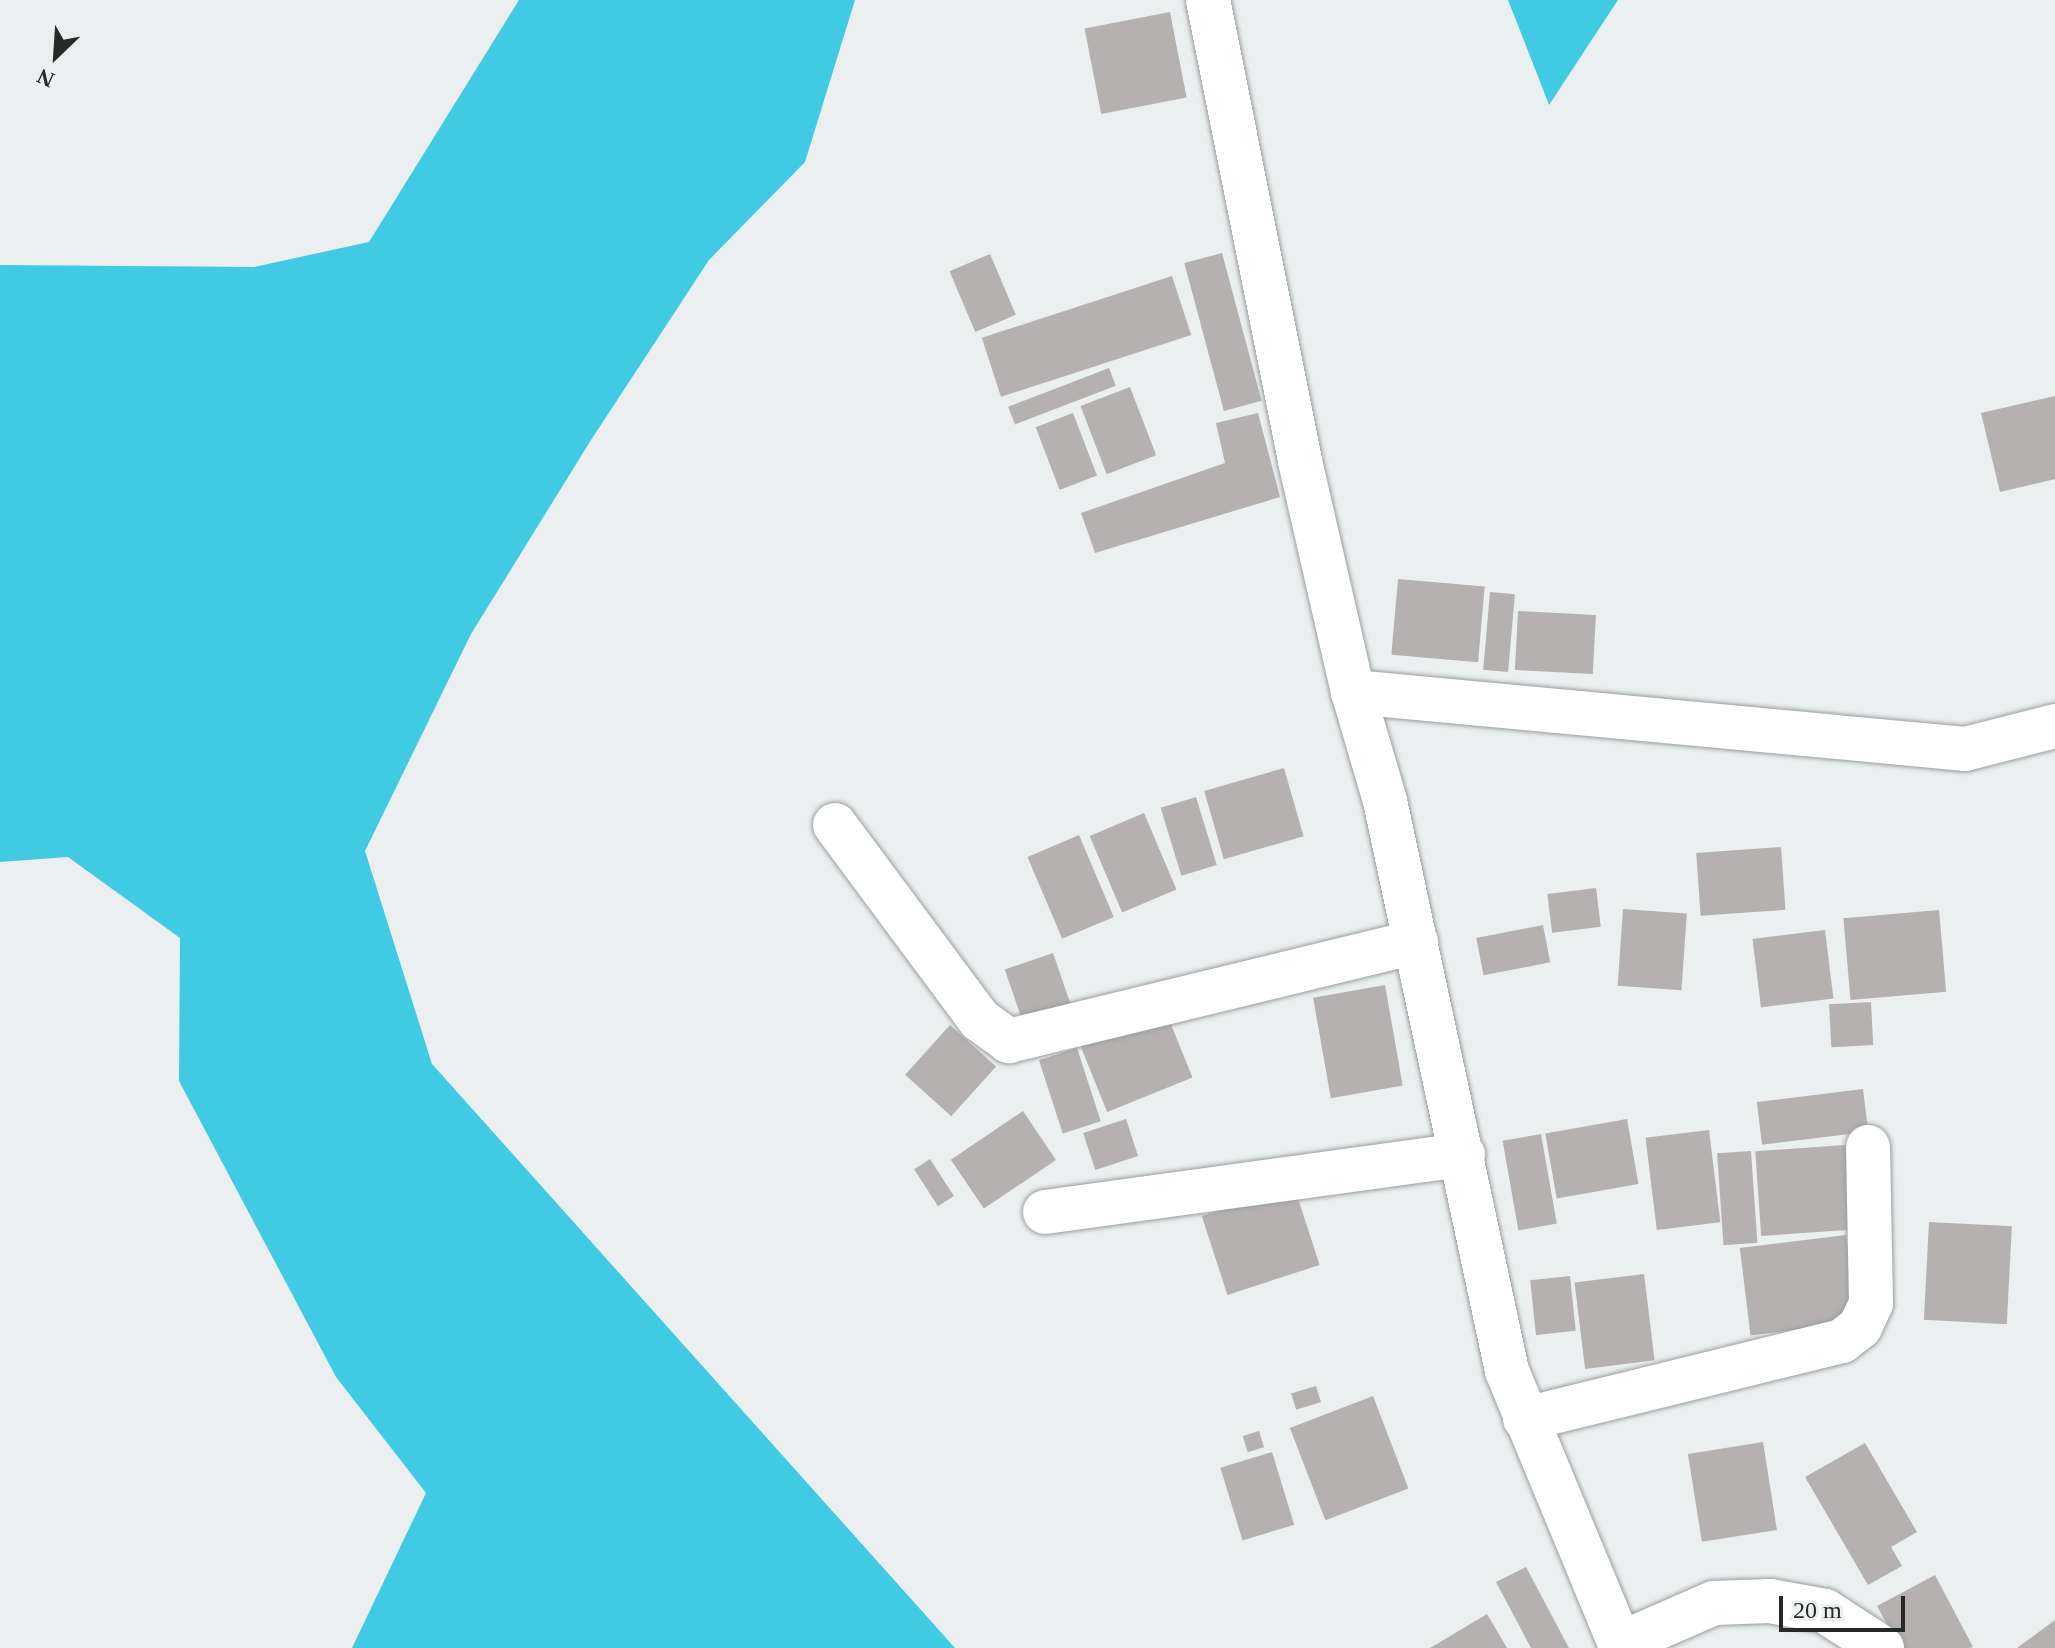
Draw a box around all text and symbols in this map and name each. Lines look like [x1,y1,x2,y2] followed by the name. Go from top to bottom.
[16,16,96,96] north arrow
[33,64,58,93] text: N
[1783,1580,1909,1630] scale bar
[1793,1597,1842,1623] text: 20 m

